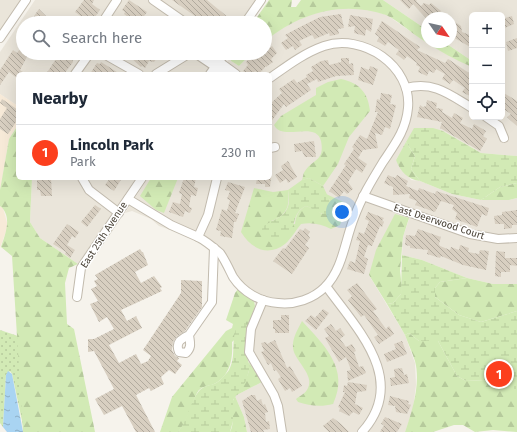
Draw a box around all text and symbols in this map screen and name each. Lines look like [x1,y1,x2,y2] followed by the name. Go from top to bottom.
[421,12,457,48] north arrow
[469,12,505,120] map controls
[469,12,505,48] button: +
[16,16,272,60] search box
[30,27,52,49] icon: search
[62,29,142,47] text: Search here
[469,48,505,84] button: −
[469,84,505,120] button: locate
[32,88,87,109] text: Nearby
[70,136,154,154] text: Lincoln Park
[42,145,48,160] text: 1
[221,145,256,160] text: 230 m
[70,154,96,169] text: Park
[78,200,130,270] street label: East 25th Avenue
[332,202,352,222] your location
[392,202,486,242] street label: East Deerwood Court
[486,359,512,389] pin: 1

